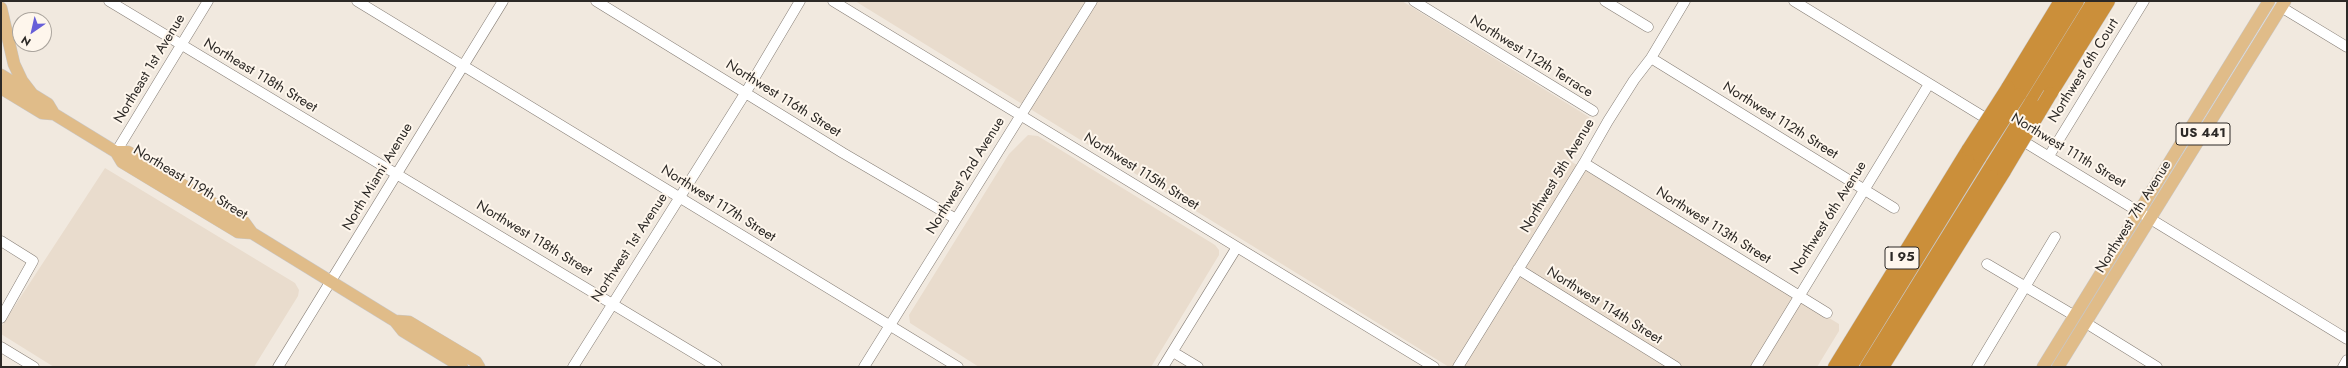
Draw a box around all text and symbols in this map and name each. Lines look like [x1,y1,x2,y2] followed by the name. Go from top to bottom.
[111,11,189,127] street label: Northeast 1st Avenue
[12,12,52,52] north arrow
[1466,12,1596,102] street label: Northwest 112th Terrace
[2045,16,2123,126] street label: Northwest 6th Court
[18,32,34,50] text: N
[200,35,320,117] street label: Northeast 118th Street
[722,57,844,141] street label: Northwest 116th Street
[1719,79,1841,163] street label: Northwest 112th Street
[2008,110,2128,192] street label: Northwest 111th Street
[923,114,1009,238] street label: Northwest 2nd Avenue
[1517,116,1599,236] street label: Northwest 5th Avenue
[339,120,417,234] street label: North Miami Avenue
[2176,123,2230,145] road number: US 441
[1080,130,1202,214] street label: Northwest 115th Street
[130,142,250,224] street label: Northeast 119th Street
[1787,158,1871,278] street label: Northwest 6th Avenue
[2093,158,2175,276] street label: Northwest 7th Avenue
[658,162,778,246] street label: Northwest 117th Street
[1652,184,1774,268] street label: Northwest 113th Street
[588,190,672,306] street label: Northwest 1st Avenue
[473,198,595,280] street label: Northwest 118th Street
[1885,247,1919,269] road number: I 95
[1543,264,1665,348] street label: Northwest 114th Street

